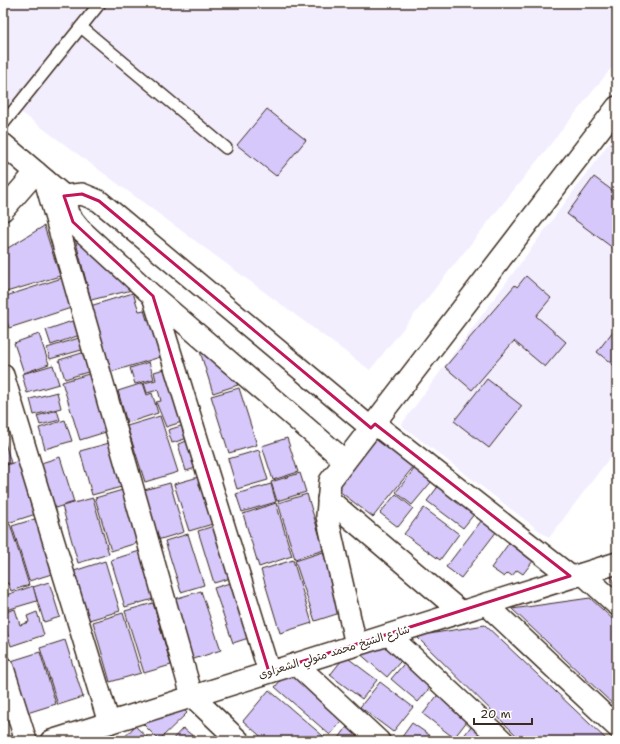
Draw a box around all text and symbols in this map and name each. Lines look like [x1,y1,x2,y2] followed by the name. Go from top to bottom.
[256,622,412,685] street label: شارع الشيخ محمد متولي الشعراوى
[474,700,532,726] scale bar
[480,706,511,722] text: 20 m

